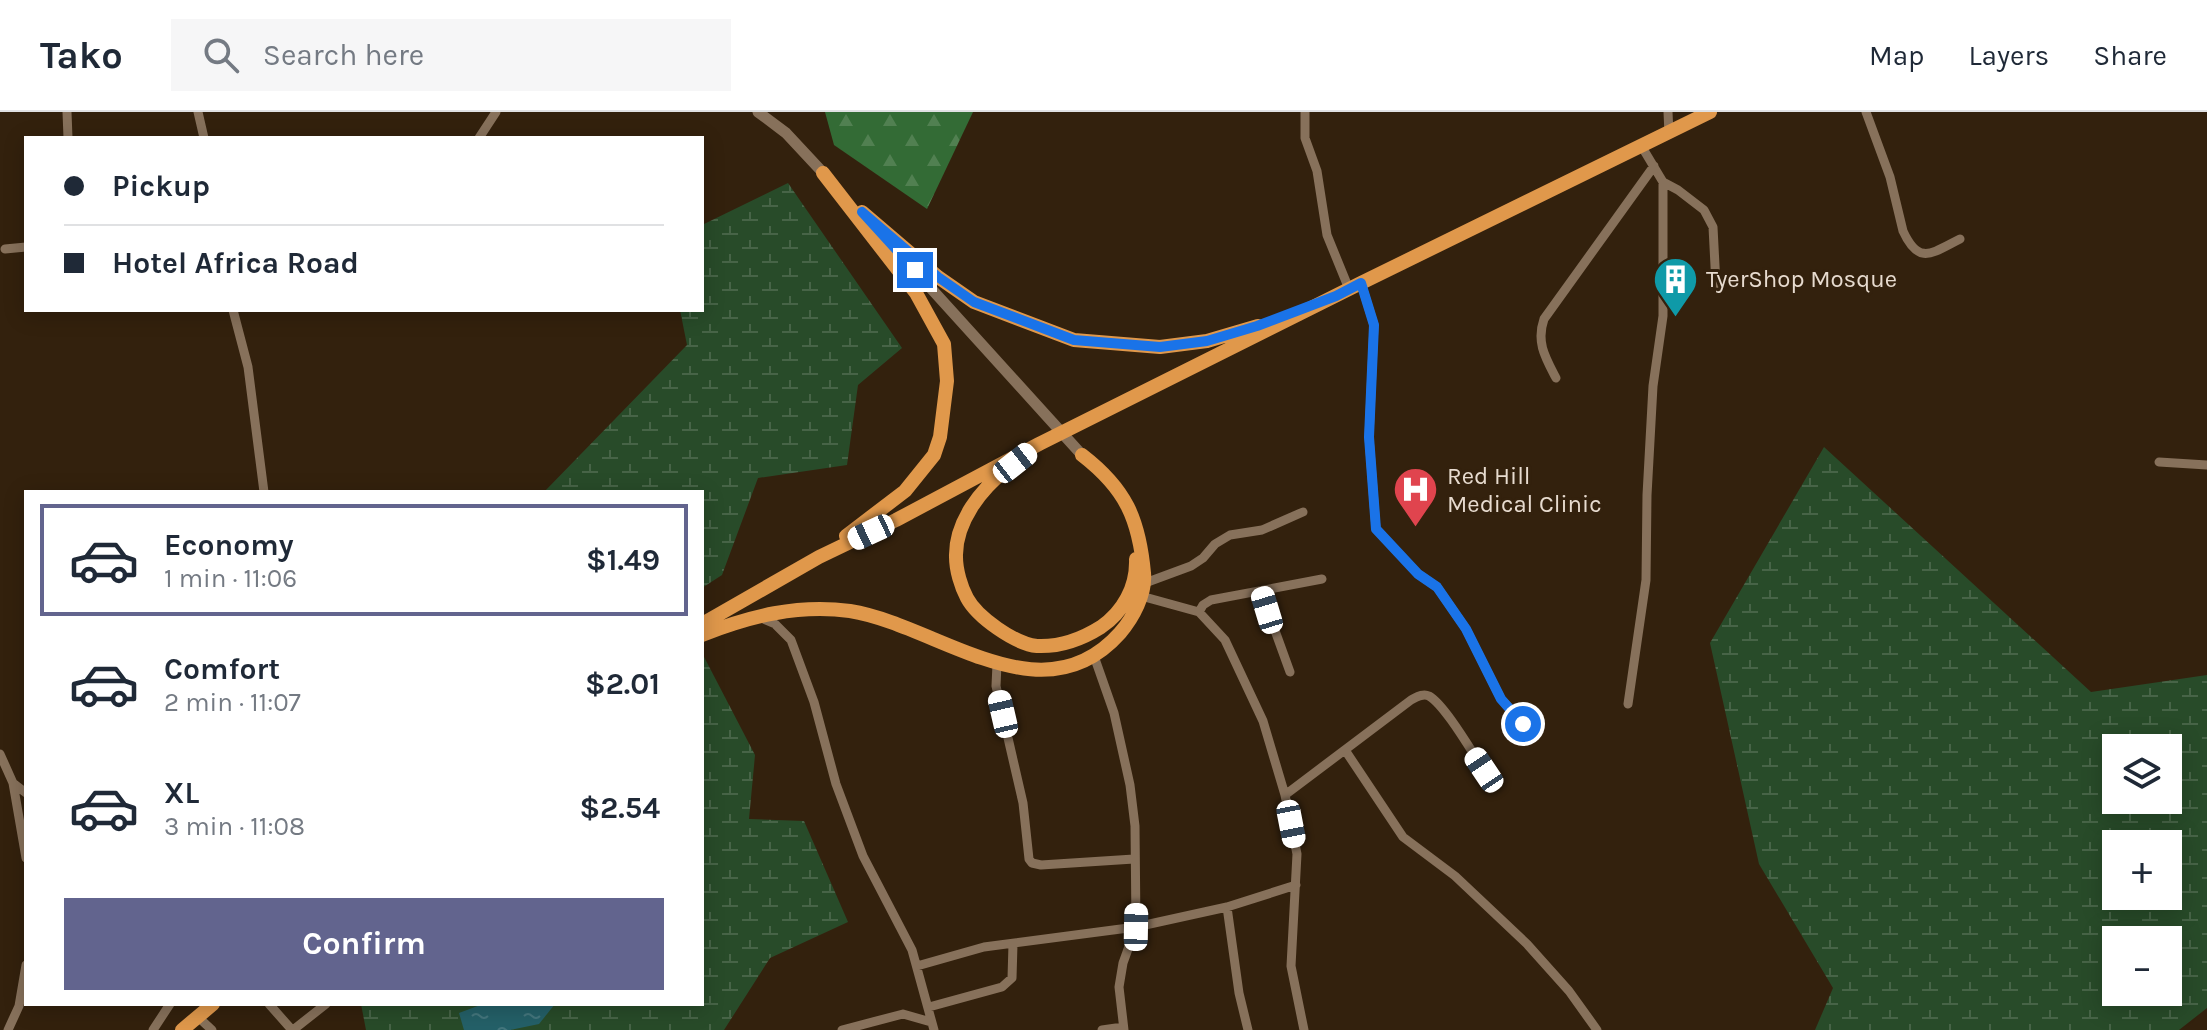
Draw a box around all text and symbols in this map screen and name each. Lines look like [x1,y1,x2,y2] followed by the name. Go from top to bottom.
[171,19,731,91] search box
[40,33,123,78] text: Tako
[199,33,243,77] icon: search
[263,37,424,73] text: Search here
[1869,39,1924,72] text: Map
[1968,39,2049,72] text: Layers
[2093,39,2167,72] text: Share
[112,168,210,204] text: Pickup
[112,245,359,281] text: Hotel Africa Road
[897,252,933,288] route end
[1651,255,1699,318] building icon: TyerShop Mosque
[1706,265,1897,293] place label: TyerShop Mosque
[989,439,1041,487] car
[1447,462,1602,518] place label: Red Hill Medical Clinic
[1392,466,1440,529] hospital icon: Red Hill Medical Clinic
[844,511,898,553] car
[68,524,140,596] icon: car
[164,527,294,563] text: Economy
[586,542,660,578] text: $1.49
[164,563,297,594] text: 1 min · 11:06
[1249,584,1285,636] car
[68,648,140,720] icon: car
[164,651,280,687] text: Comfort
[585,666,660,702] text: $2.01
[164,687,301,718] text: 2 min · 11:07
[986,688,1020,740] car
[1505,706,1541,742] route start
[2102,734,2182,1006] map controls
[2102,734,2182,814] button: layers
[1461,743,1507,797] car
[68,772,140,844] icon: car
[164,775,199,811] text: XL
[579,790,660,826] text: $2.54
[1275,798,1307,850] car
[164,811,305,842] text: 3 min · 11:08
[2102,830,2182,910] button: +
[64,898,664,990] button: Confirm
[1124,903,1148,951] car
[2102,926,2182,1006] button: −

